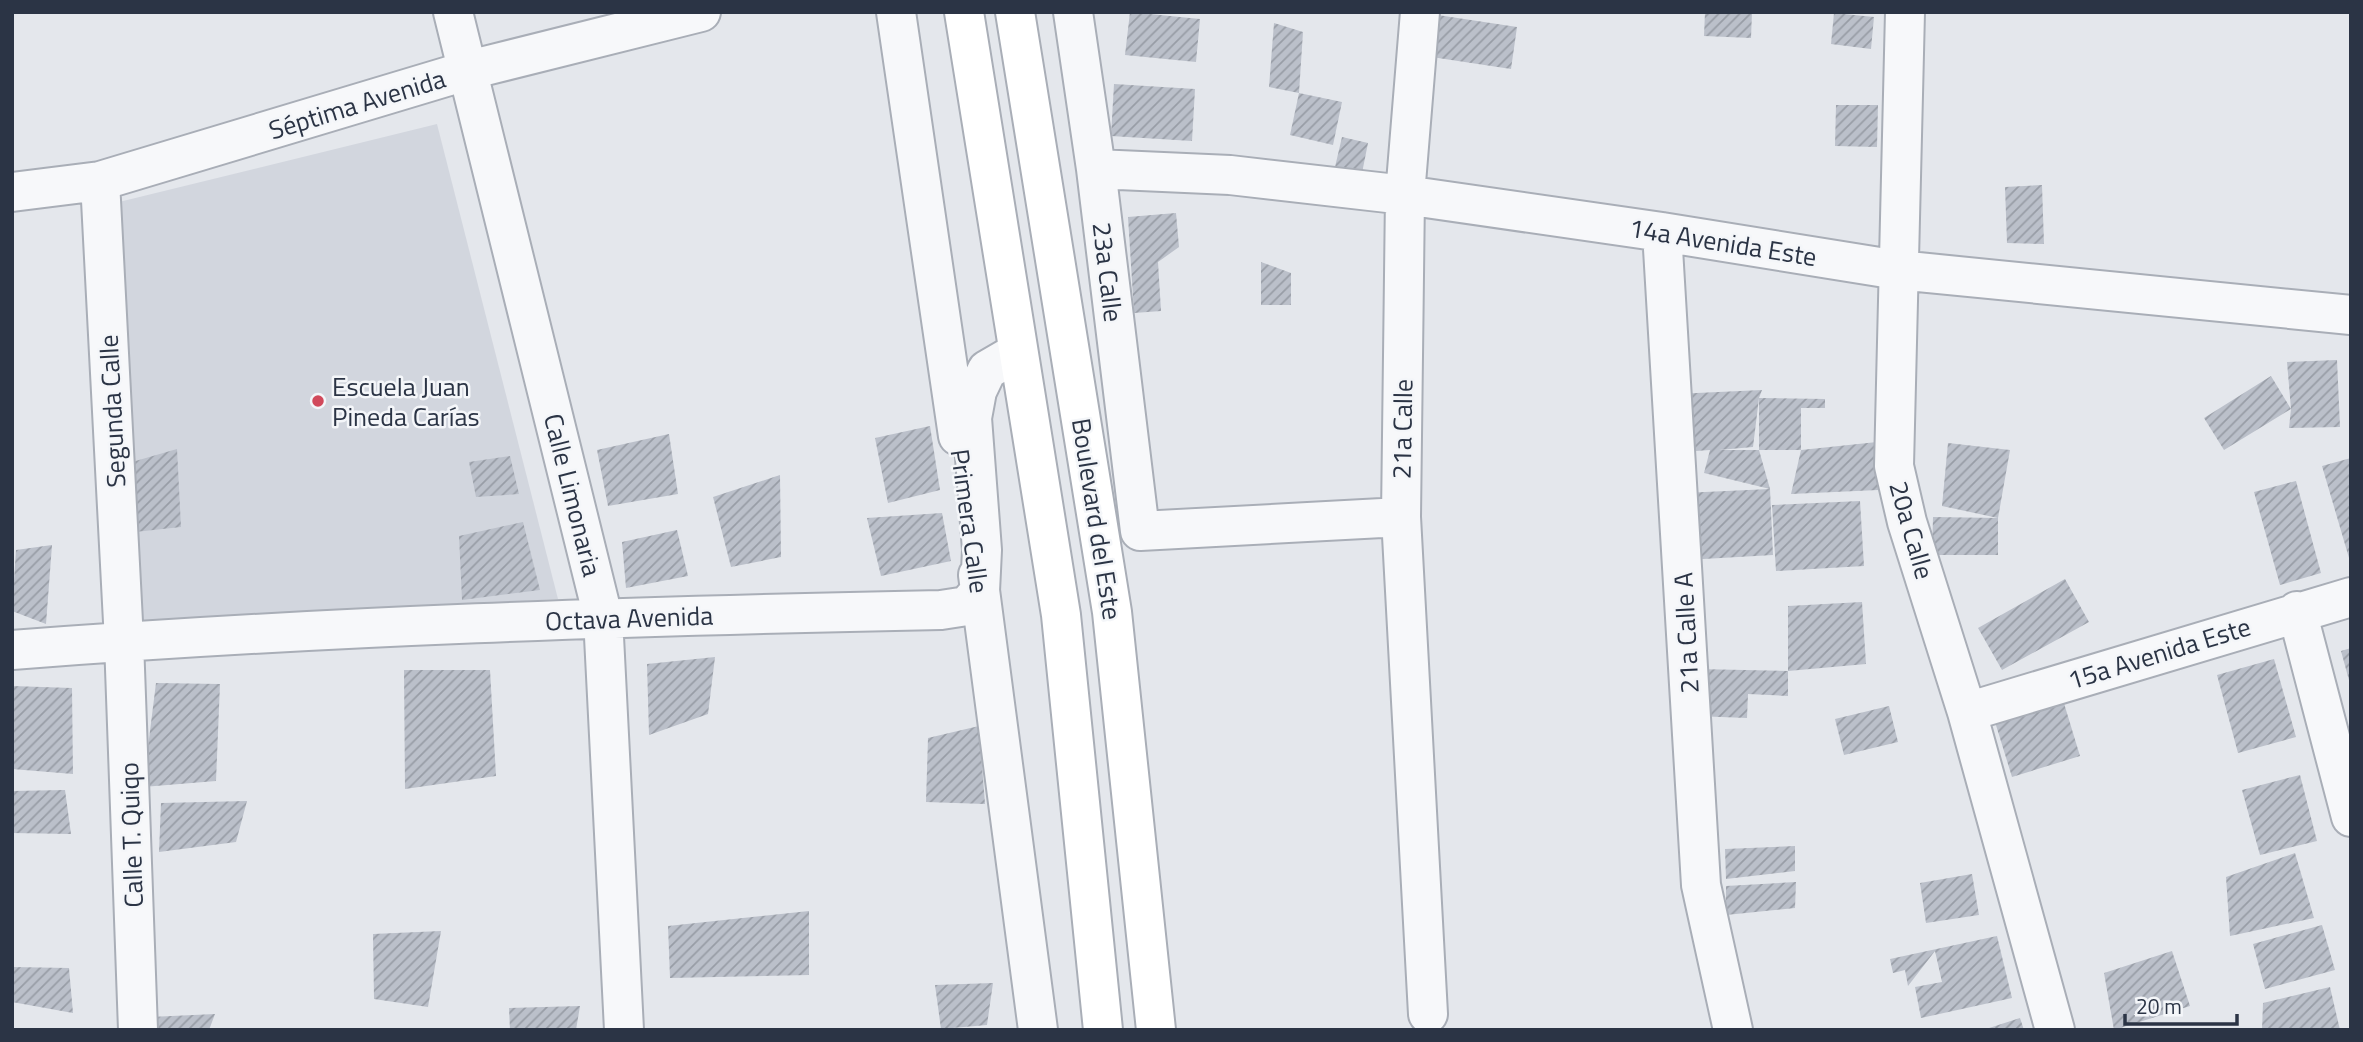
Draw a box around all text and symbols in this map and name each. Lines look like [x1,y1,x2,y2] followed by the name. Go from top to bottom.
[264,59,450,149] street label: Séptima Avenida
[1627,208,1819,276] street label: 14a Avenida Este
[1083,220,1133,324] street label: 23a Calle
[89,333,135,489] street label: Segunda Calle
[332,367,480,436] place label: Escuela Juan Pineda Carías
[1382,379,1422,479] street label: 21a Calle
[310,393,326,409] marker: Escuela Juan Pineda Carías
[534,410,612,580] street label: Calle Limonaria
[1062,416,1132,622] street label: Boulevard del Este
[941,446,999,596] street label: Primera Calle
[1879,476,1945,584] street label: 20a Calle
[1663,571,1709,695] street label: 21a Calle A
[544,596,714,640] street label: Octava Avenida
[2063,607,2255,699] street label: 15a Avenida Este
[109,762,153,908] street label: Calle T. Quiqo
[2125,982,2237,1026] scale bar
[2136,990,2182,1022] text: 20 m

